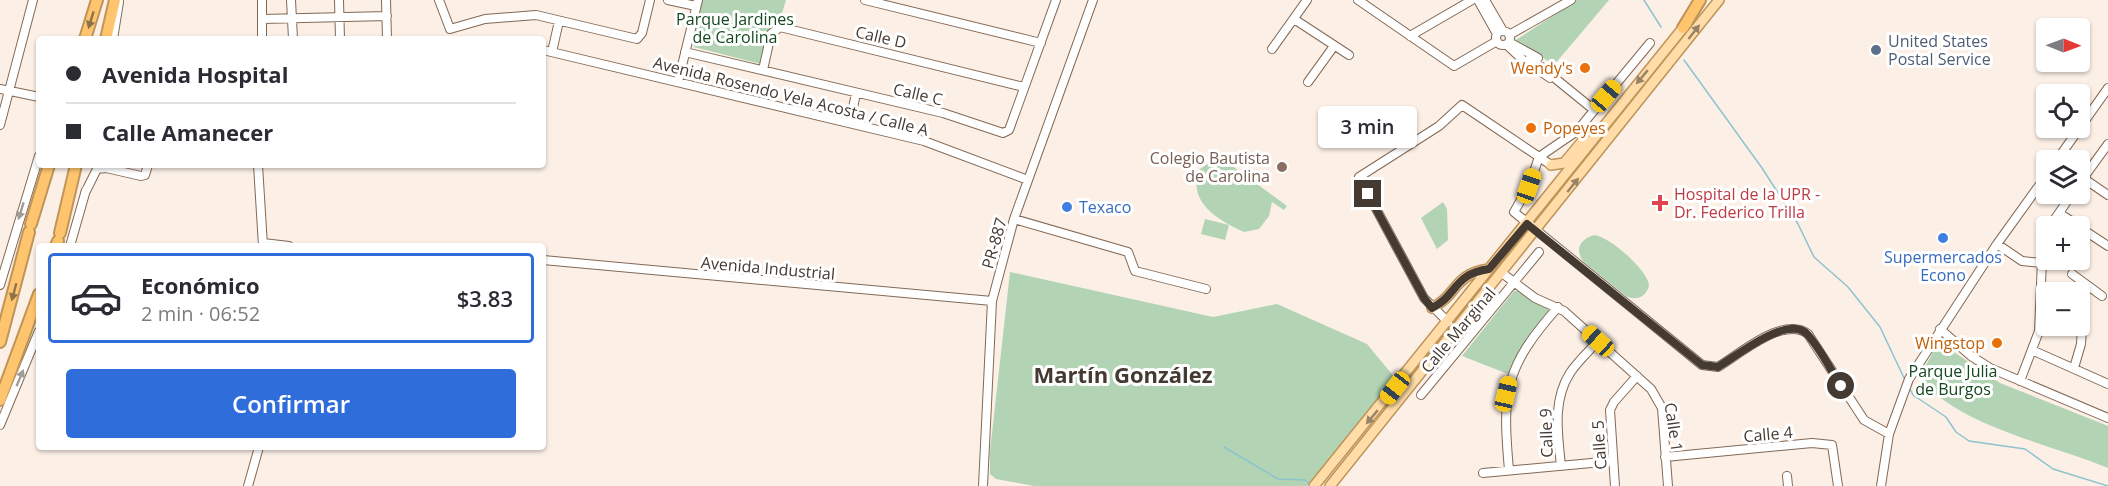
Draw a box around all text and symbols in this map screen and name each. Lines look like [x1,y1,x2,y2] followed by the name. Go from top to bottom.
[676,8,794,48] park label: Parque Jardines de Carolina
[86,11,95,29] one-way arrow
[2036,18,2090,72] north arrow
[2036,18,2090,336] map controls
[853,20,909,54] street label: Calle D
[1687,24,1700,40] one-way arrow
[1888,30,1991,70] place label: United States Postal Service
[1869,43,1883,57] marker: United States Postal Service
[651,51,932,141] street label: Avenida Rosendo Vela Acosta / Calle A
[1510,57,1573,79] place label: Wendy's
[102,59,288,89] text: Avenida Hospital
[1578,61,1592,75] marker: Wendy's
[1636,69,1649,84] one-way arrow
[1588,76,1624,116] car
[891,78,945,110] street label: Calle C
[2036,84,2090,138] button: locate
[1318,107,1418,149] callout: 3 min
[1341,113,1395,140] text: 3 min
[102,117,273,147] text: Calle Amanecer
[1543,117,1606,139] place label: Popeyes
[1524,121,1538,135] marker: Popeyes
[1150,147,1270,187] place label: Colegio Bautista de Carolina
[2036,150,2090,204] button: layers
[1275,160,1289,174] marker: Colegio Bautista de Carolina
[1515,166,1543,206] car
[1566,177,1578,192] one-way arrow
[1354,180,1381,207] route end
[1674,183,1820,223] place label: Hospital de la UPR - Dr. Federico Trilla
[1651,194,1669,212] marker: Hospital de la UPR - Dr. Federico Trilla
[1079,196,1131,218] place label: Texaco
[1060,200,1074,214] marker: Texaco
[16,202,25,220] one-way arrow
[976,215,1012,271] street label: PR-887
[2036,216,2090,270] button: +
[1936,231,1950,245] marker: Supermercados Econo
[1884,246,2002,286] place label: Supermercados Econo
[700,251,836,285] street label: Avenida Industrial
[141,270,260,300] text: Económico
[69,271,123,325] icon: car
[8,282,18,301] one-way arrow
[2036,282,2090,336] button: −
[457,283,513,313] text: $3.83
[1416,283,1500,377] street label: Calle Marginal
[141,300,260,327] text: 2 min · 06:52
[1579,322,1617,360] car
[1915,332,1985,354] place label: Wingstop
[1990,336,2004,350] marker: Wingstop
[1034,359,1213,389] district label: Martín González
[1909,360,1997,400] park label: Parque Julia de Burgos
[1377,368,1413,408] car
[15,369,25,387] one-way arrow
[66,369,516,438] button: Confirmar
[1827,372,1854,399] route start
[1493,374,1519,414] car
[1660,401,1688,453] street label: Calle 1
[1534,408,1558,458] street label: Calle 9
[1366,409,1379,424] one-way arrow
[1586,420,1612,470] street label: Calle 5
[1742,421,1794,447] street label: Calle 4

